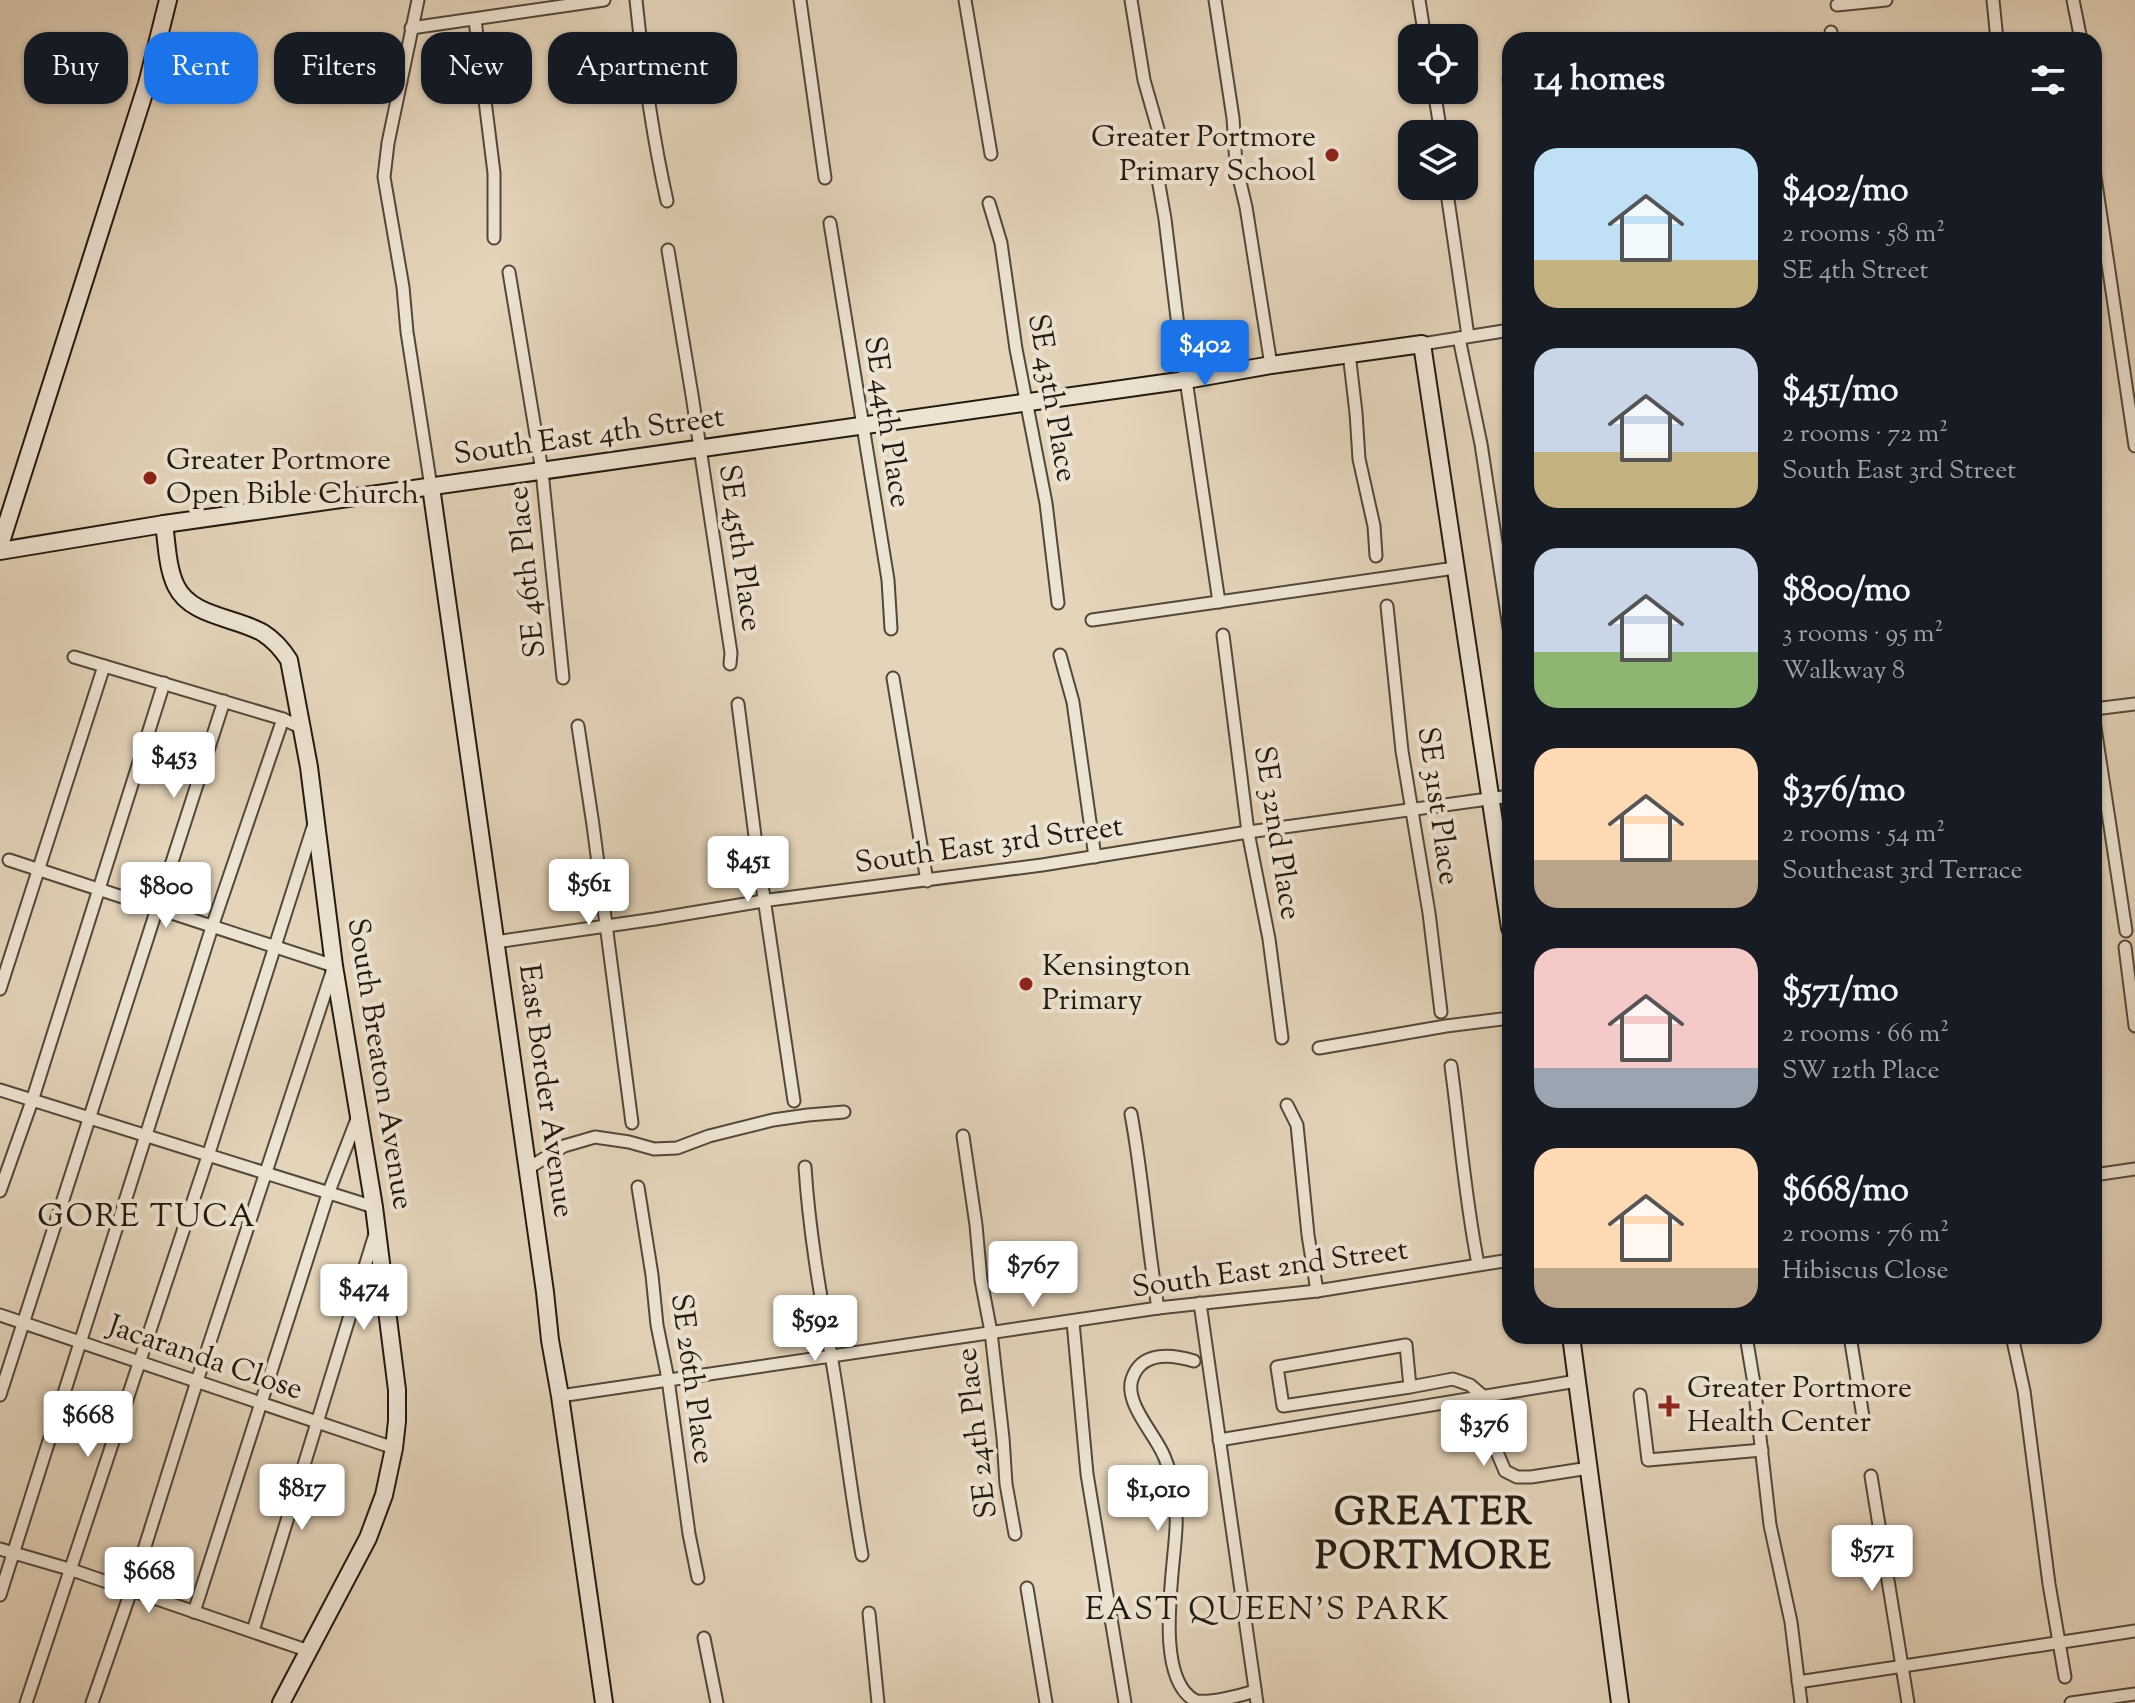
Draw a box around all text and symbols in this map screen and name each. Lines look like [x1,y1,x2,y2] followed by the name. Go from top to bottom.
[1398,24,1478,200] map controls
[1398,24,1478,104] button: locate
[24,32,128,104] chip: Buy
[144,32,258,104] chip: Rent
[274,32,405,104] chip: Filters
[421,32,532,104] chip: New
[548,32,737,104] chip: Apartment
[1534,56,1665,105] text: 14 homes
[2026,58,2070,102] icon: filters
[1091,117,1316,194] place label: Greater Portmore Primary School
[1398,120,1478,200] button: layers
[1323,146,1341,164] marker: Greater Portmore Primary School
[1782,167,1909,216] text: $402/mo
[1598,180,1694,276] icon: home
[1782,216,1945,253] text: 2 rooms · 58 m²
[1782,253,1928,290] text: SE 4th Street
[1015,311,1087,485] street label: SE 43th Place
[1158,320,1252,388] pin: $402
[1179,327,1231,364] text: $402
[851,333,921,511] street label: SE 44th Place
[1782,367,1899,416] text: $451/mo
[1598,380,1694,476] icon: home
[451,397,727,477] street label: South East 4th Street
[1782,416,1948,453] text: 2 rooms · 72 m²
[166,440,420,517] place label: Greater Portmore Open Bible Church
[1782,453,2016,490] text: South East 3rd Street
[706,462,772,634] street label: SE 45th Place
[141,469,159,487] marker: Greater Portmore Open Bible Church
[498,484,558,660] street label: SE 46th Place
[1782,567,1911,616] text: $800/mo
[1598,580,1694,676] icon: home
[1782,616,1943,653] text: 3 rooms · 95 m²
[1782,653,1905,690] text: Walkway 8
[1405,724,1469,888] street label: SE 31st Place
[127,732,221,800] pin: $453
[151,739,197,776] text: $453
[1241,743,1311,923] street label: SE 32nd Place
[1782,767,1905,816] text: $376/mo
[1598,780,1694,876] icon: home
[852,806,1126,886] street label: South East 3rd Street
[1782,816,1945,853] text: 2 rooms · 54 m²
[701,836,795,904] pin: $451
[726,843,770,880] text: $451
[1782,853,2023,890] text: Southeast 3rd Terrace
[542,859,636,927] pin: $561
[119,862,213,930] pin: $800
[567,866,611,903] text: $561
[139,869,193,906] text: $800
[335,915,423,1213] street label: South Breaton Avenue
[1042,946,1191,1023] place label: Kensington Primary
[506,962,584,1220] street label: East Border Avenue
[1782,967,1899,1016] text: $571/mo
[1017,975,1035,993] marker: Kensington Primary
[1598,980,1694,1076] icon: home
[1782,1016,1949,1053] text: 2 rooms · 66 m²
[1782,1053,1940,1090] text: SW 12th Place
[1782,1167,1909,1216] text: $668/mo
[1598,1180,1694,1276] icon: home
[37,1195,257,1241] district label: GORE TUCA
[1782,1216,1949,1253] text: 2 rooms · 76 m²
[1129,1229,1411,1311] street label: South East 2nd Street
[986,1241,1080,1309] pin: $767
[1007,1248,1059,1285] text: $767
[1782,1253,1949,1290] text: Hibiscus Close
[317,1264,411,1332] pin: $474
[338,1271,390,1308] text: $474
[658,1291,724,1467] street label: SE 26th Place
[768,1295,862,1363] pin: $592
[791,1302,839,1339] text: $592
[100,1305,308,1412] street label: Jacaranda Close
[946,1345,1010,1521] street label: SE 24th Place
[1687,1368,1912,1445] place label: Greater Portmore Health Center
[41,1391,135,1459] pin: $668
[1658,1395,1680,1417] marker: Greater Portmore Health Center
[62,1398,114,1435] text: $668
[1437,1400,1531,1468] pin: $376
[1459,1407,1509,1444] text: $376
[255,1464,349,1532] pin: $817
[1093,1465,1223,1533] pin: $1,010
[278,1471,326,1508] text: $817
[1126,1472,1190,1509] text: $1,010
[1315,1488,1553,1586] district label: GREATER PORTMORE
[1825,1525,1919,1593] pin: $571
[1850,1532,1894,1569] text: $571
[102,1547,196,1615] pin: $668
[123,1554,175,1591] text: $668
[1085,1588,1451,1634] district label: EAST QUEEN'S PARK

